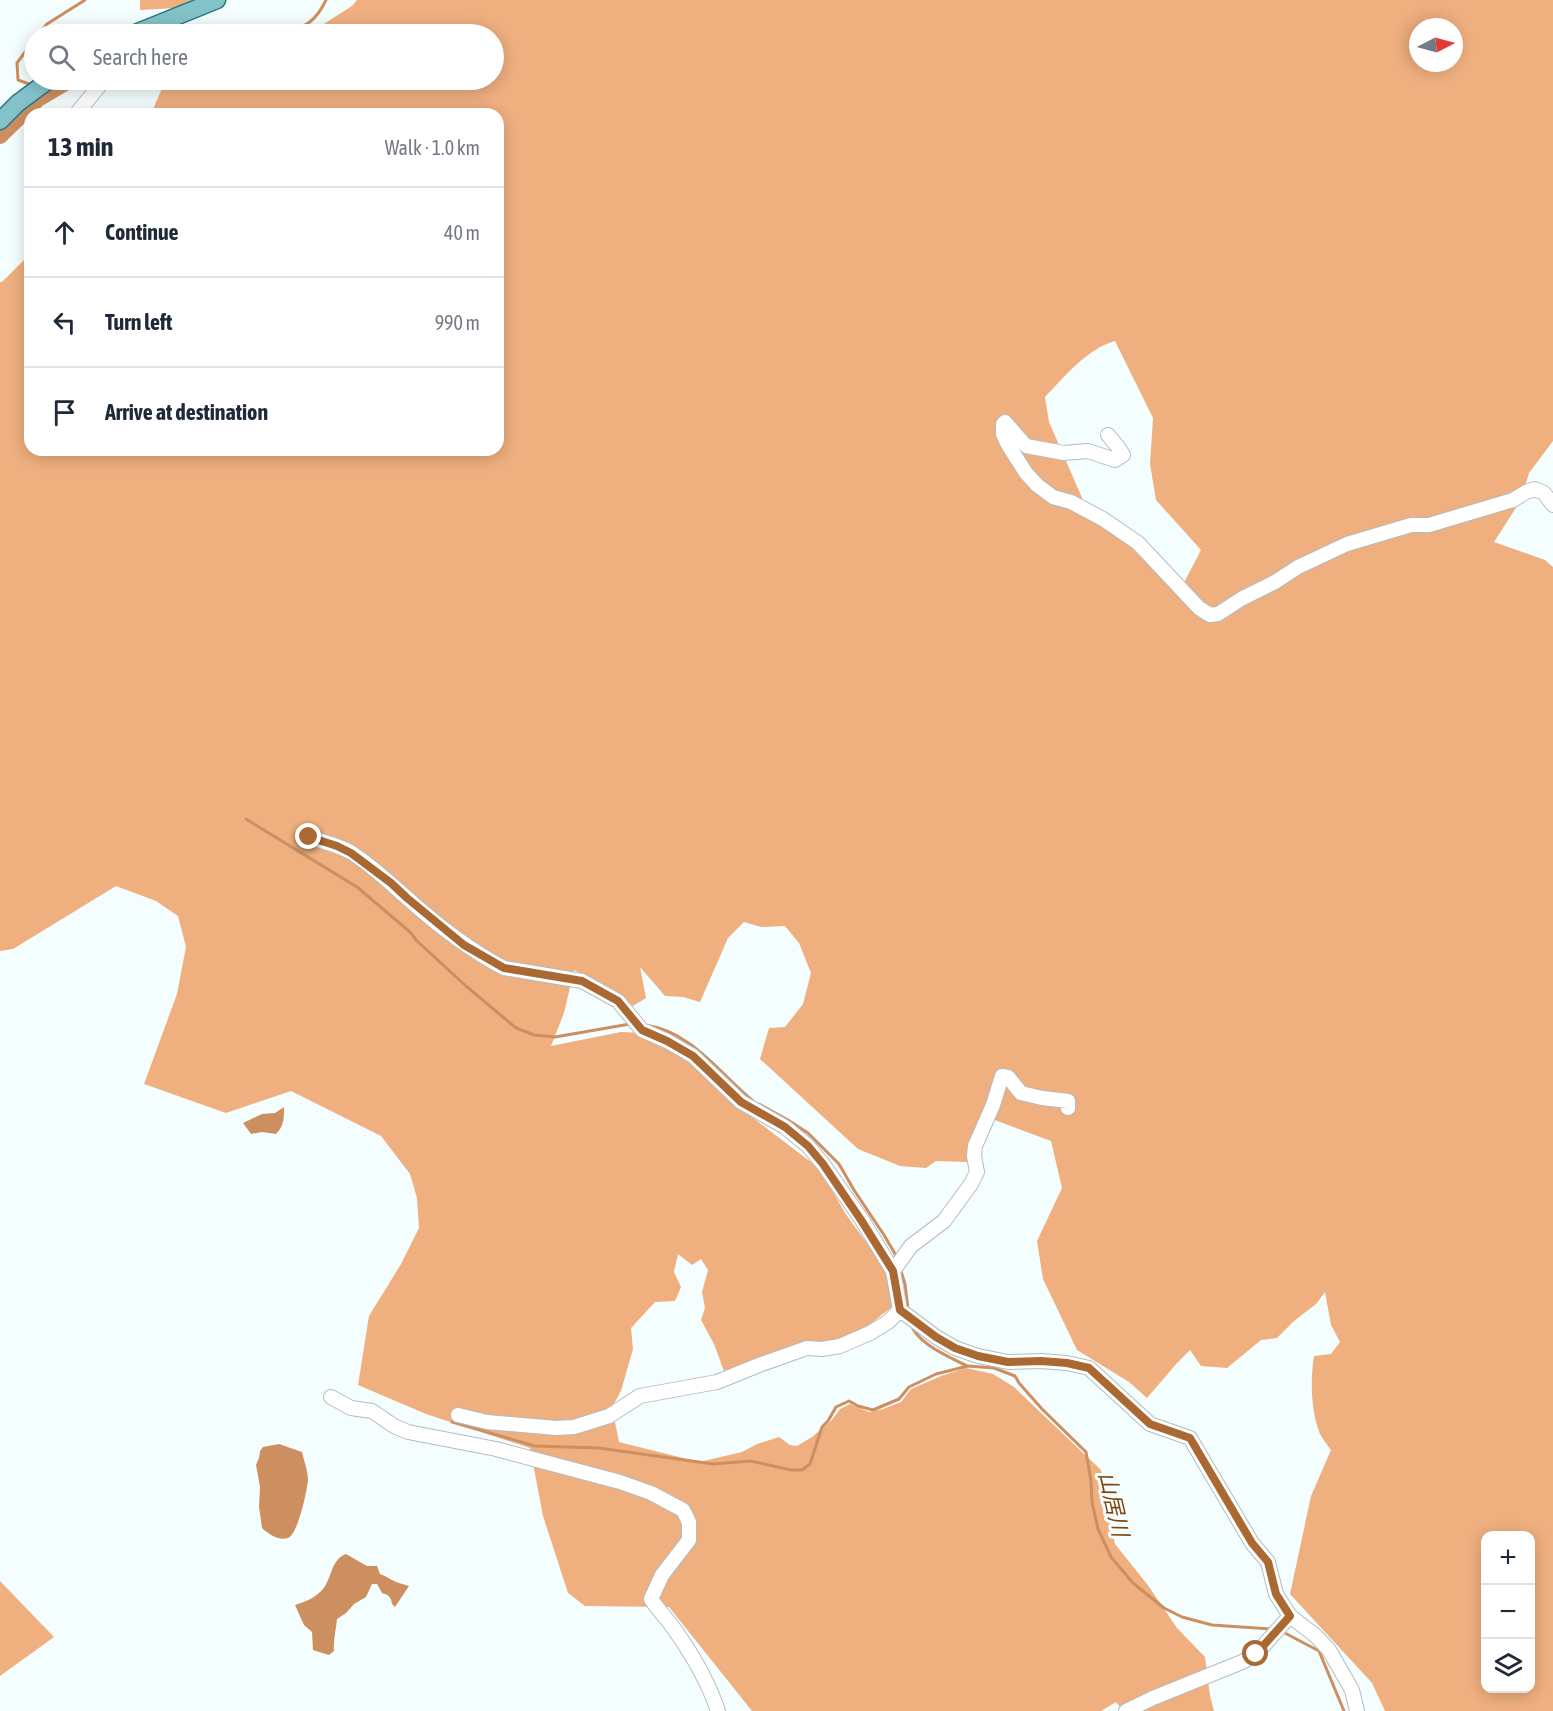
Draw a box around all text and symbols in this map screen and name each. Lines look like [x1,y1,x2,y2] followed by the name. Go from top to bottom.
[1409,18,1463,72] north arrow
[24,24,504,90] search box
[45,41,78,74] icon: search
[93,44,188,70] text: Search here
[48,132,113,162] text: 13 min
[385,136,480,159] text: Walk · 1.0 km
[48,216,81,249] icon: ahead
[105,219,179,245] text: Continue
[444,221,480,244] text: 40 m
[48,306,81,339] icon: left
[105,309,172,335] text: Turn left
[435,311,480,334] text: 990 m
[48,396,81,429] icon: arrive
[105,399,268,425] text: Arrive at destination
[295,823,321,849] route end
[1094,1469,1135,1541] water label: 山居川
[1481,1531,1535,1693] map controls
[1481,1531,1535,1585] button: +
[1481,1585,1535,1639] button: −
[1481,1639,1535,1693] button: layers
[1242,1640,1268,1666] route start

